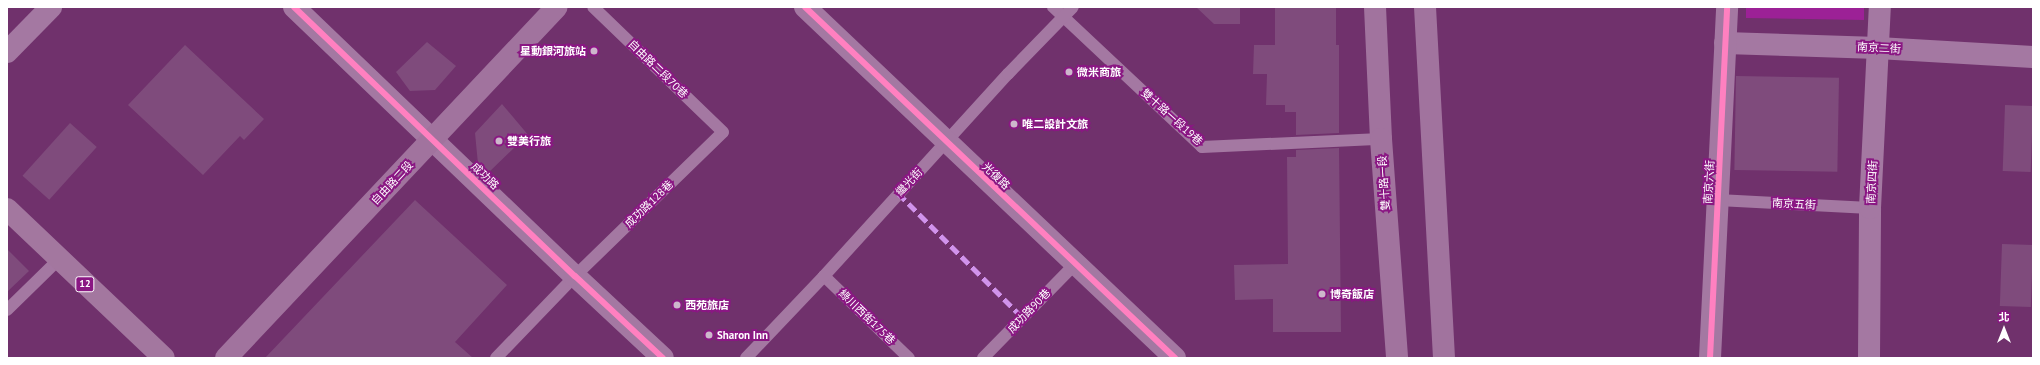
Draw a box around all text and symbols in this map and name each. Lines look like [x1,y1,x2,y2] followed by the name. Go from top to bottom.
[625,37,691,101] street label: 自由路二段70巷
[1857,40,1901,56] street label: 南京二街
[520,44,586,58] place label: 星動銀河旅站
[589,46,599,56] marker: 星動銀河旅站
[1077,65,1121,79] place label: 微米商旅
[1064,67,1074,77] marker: 微米商旅
[1139,86,1205,148] street label: 雙十路一段19巷
[1022,117,1088,131] place label: 唯二設計文旅
[1009,119,1019,129] marker: 唯二設計文旅
[507,134,551,148] place label: 雙美行旅
[494,136,504,146] marker: 雙美行旅
[1375,155,1393,211] street label: 雙十路一段
[368,158,416,208] street label: 自由路二段
[469,160,501,192] street label: 成功路
[980,160,1012,192] street label: 光復路
[1701,160,1717,204] street label: 南京六街
[1864,160,1880,204] street label: 南京四街
[893,165,925,199] street label: 繼光街
[622,178,676,230] street label: 成功路128巷
[1772,196,1816,212] street label: 南京五街
[75,276,95,292] road number: 12
[1005,286,1053,336] street label: 成功路90巷
[836,287,898,347] street label: 綠川西街175巷
[1330,287,1374,301] place label: 博奇飯店
[1317,289,1327,299] marker: 博奇飯店
[685,298,729,312] place label: 西苑旅店
[672,300,682,310] marker: 西苑旅店
[1984,309,2024,349] north arrow
[1999,310,2010,324] text: 北
[717,328,768,342] place label: Sharon Inn
[704,330,714,340] marker: Sharon Inn

